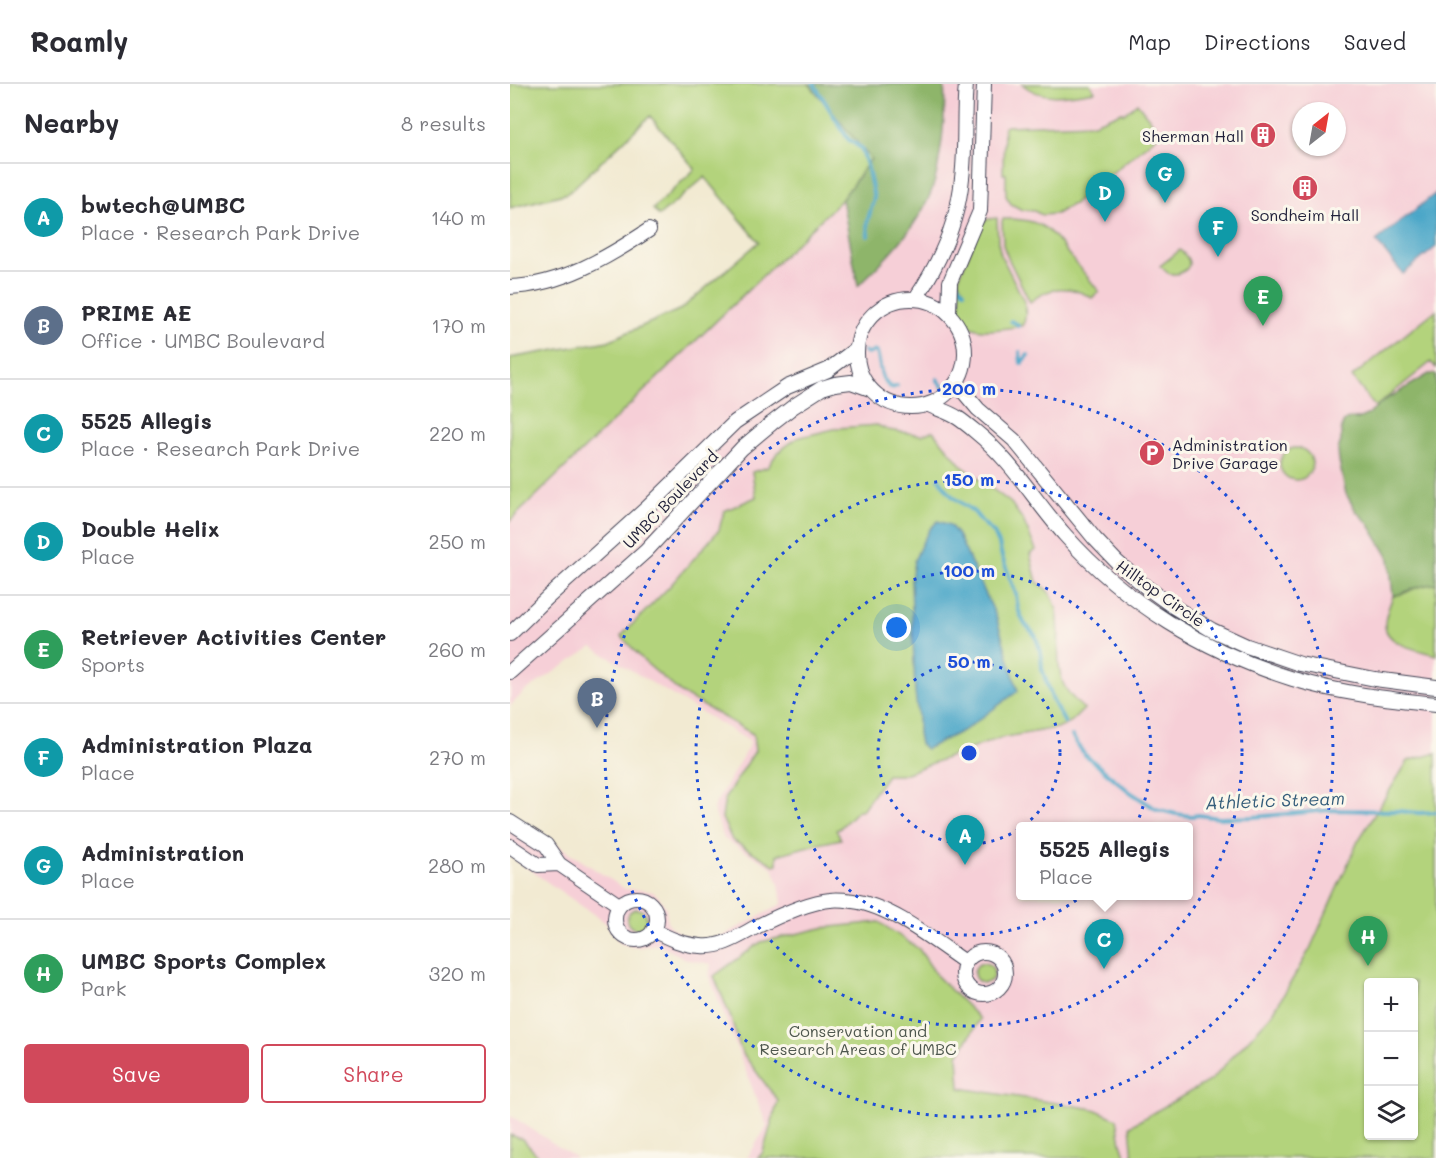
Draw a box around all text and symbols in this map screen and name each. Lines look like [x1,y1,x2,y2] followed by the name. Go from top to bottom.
[30,23,129,59] text: Roamly
[1128,28,1171,55] text: Map
[1204,28,1311,55] text: Directions
[1344,28,1406,55] text: Saved
[1292,102,1346,156] north arrow
[24,106,119,140] text: Nearby
[401,110,486,136] text: 8 results
[1248,120,1278,150] building icon: Sherman Hall
[1142,125,1244,146] place label: Sherman Hall
[1146,154,1184,203] pin: G
[1086,172,1124,222] pin: D
[1290,173,1320,203] building icon: Sondheim Hall
[81,190,245,219] text: bwtech@UMBC
[37,204,50,230] text: A
[431,204,486,230] text: 140 m
[1251,204,1359,225] place label: Sondheim Hall
[1198,208,1238,257] pin: F
[81,219,360,245] text: Place · Research Park Drive
[1244,276,1282,326] pin: E
[81,298,192,327] text: PRIME AE
[37,312,50,338] text: B
[431,312,486,338] text: 170 m
[81,327,325,353] text: Office · UMBC Boulevard
[942,376,996,400] text: 200 m
[81,406,212,435] text: 5525 Allegis
[36,420,51,446] text: C
[429,420,486,446] text: 220 m
[1172,434,1288,473] place label: Administration Drive Garage
[81,435,360,461] text: Place · Research Park Drive
[1137,438,1167,468] parking icon: Administration Drive Garage
[618,445,722,553] street label: UMBC Boulevard
[944,467,994,491] text: 150 m
[81,514,219,543] text: Double Helix
[36,528,51,554] text: D
[429,528,486,554] text: 250 m
[81,543,135,569] text: Place
[1113,555,1209,631] street label: Hilltop Circle
[943,558,995,582] text: 100 m
[882,613,911,642] your location
[81,622,386,651] text: Retriever Activities Center
[37,636,50,662] text: E
[428,636,486,662] text: 260 m
[948,649,990,673] text: 50 m
[81,651,145,677] text: Sports
[578,678,616,728] pin: B
[81,730,313,759] text: Administration Plaza
[959,743,979,763] centre of rings
[37,744,50,770] text: F
[429,744,486,770] text: 270 m
[81,759,135,785] text: Place
[1205,786,1345,814] water label: Athletic Stream
[946,816,984,865] pin: A
[1016,822,1193,900] popup
[1039,834,1170,863] text: 5525 Allegis
[81,838,244,867] text: Administration
[36,852,51,878] text: G
[428,852,486,878] text: 280 m
[1039,863,1093,889] text: Place
[81,867,135,893] text: Place
[1348,916,1388,966] pin: H
[1084,920,1124,969] pin: C
[81,946,326,975] text: UMBC Sports Complex
[35,960,52,986] text: H
[428,960,486,986] text: 320 m
[81,975,126,1001] text: Park
[1364,978,1418,1140] map controls
[1364,978,1418,1032] button: +
[760,1020,956,1059] park label: Conservation and Research Areas of UMBC
[1364,1032,1418,1086] button: −
[24,1044,249,1103] button: Save
[261,1044,486,1103] button: Share
[1364,1086,1418,1140] button: layers

